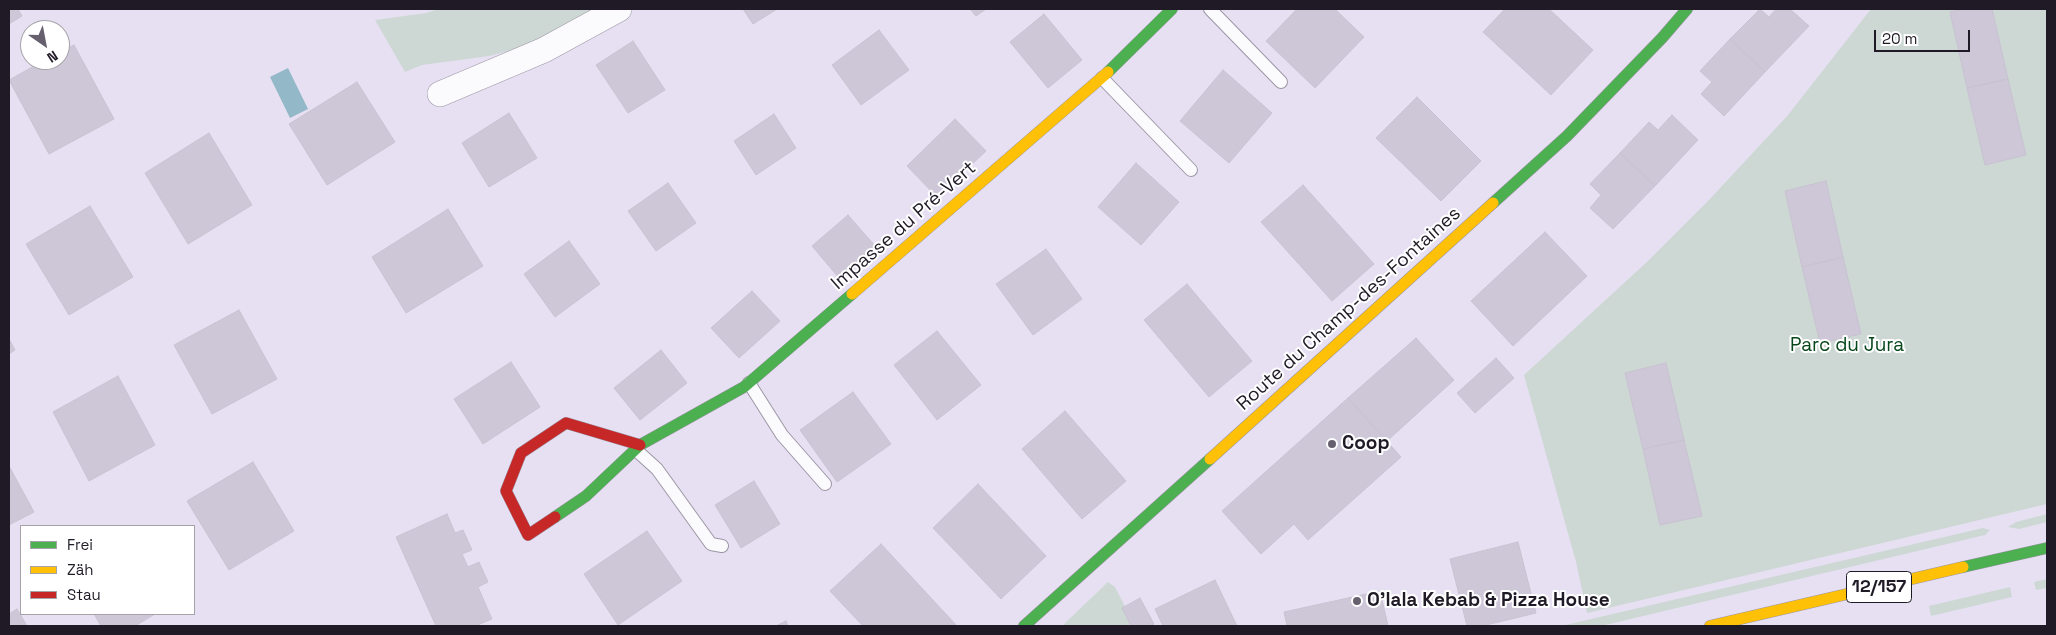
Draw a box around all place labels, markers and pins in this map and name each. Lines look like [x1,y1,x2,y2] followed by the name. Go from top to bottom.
[1342,433,1390,455] place label: Coop
[1326,438,1338,450] marker: Coop
[1367,590,1610,612] place label: O'lala Kebab & Pizza House
[1351,595,1363,607] marker: O'lala Kebab & Pizza House

